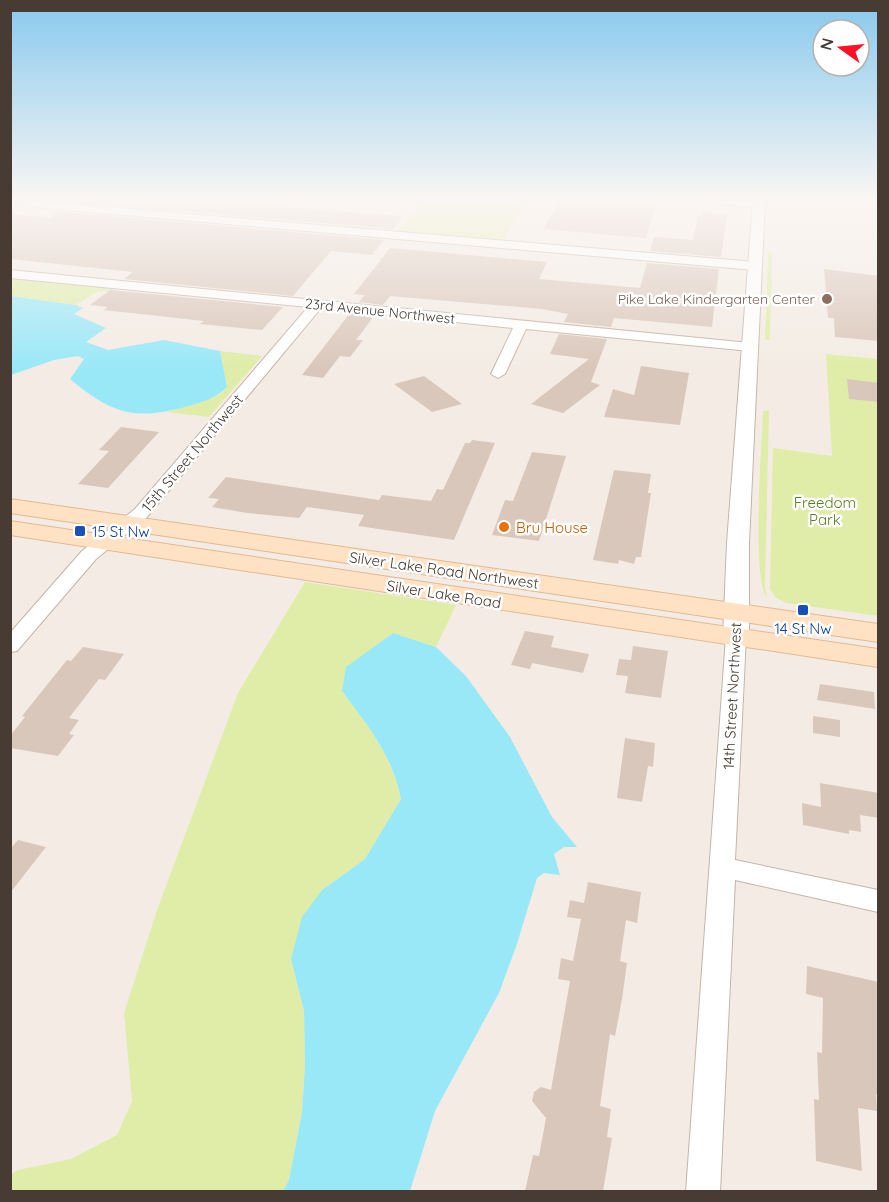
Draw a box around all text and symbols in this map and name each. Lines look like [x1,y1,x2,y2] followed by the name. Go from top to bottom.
[811,18,871,78] north arrow
[815,36,838,52] text: N
[618,290,816,308] place label: Pike Lake Kindergarten Center
[820,292,834,306] marker: Pike Lake Kindergarten Center
[304,294,456,328] street label: 23rd Avenue Northwest
[137,390,247,516] street label: 15th Street Northwest
[794,493,856,529] park label: Freedom Park
[516,518,588,537] place label: Bru House
[497,520,511,534] marker: Bru House
[92,522,150,541] place label: 15 St Nw
[73,524,87,538] marker: 15 St Nw
[348,547,540,593] street label: Silver Lake Road Northwest
[385,576,503,612] street label: Silver Lake Road
[796,603,810,617] marker: 14 St Nw
[774,619,832,638] place label: 14 St Nw
[719,622,745,770] street label: 14th Street Northwest

